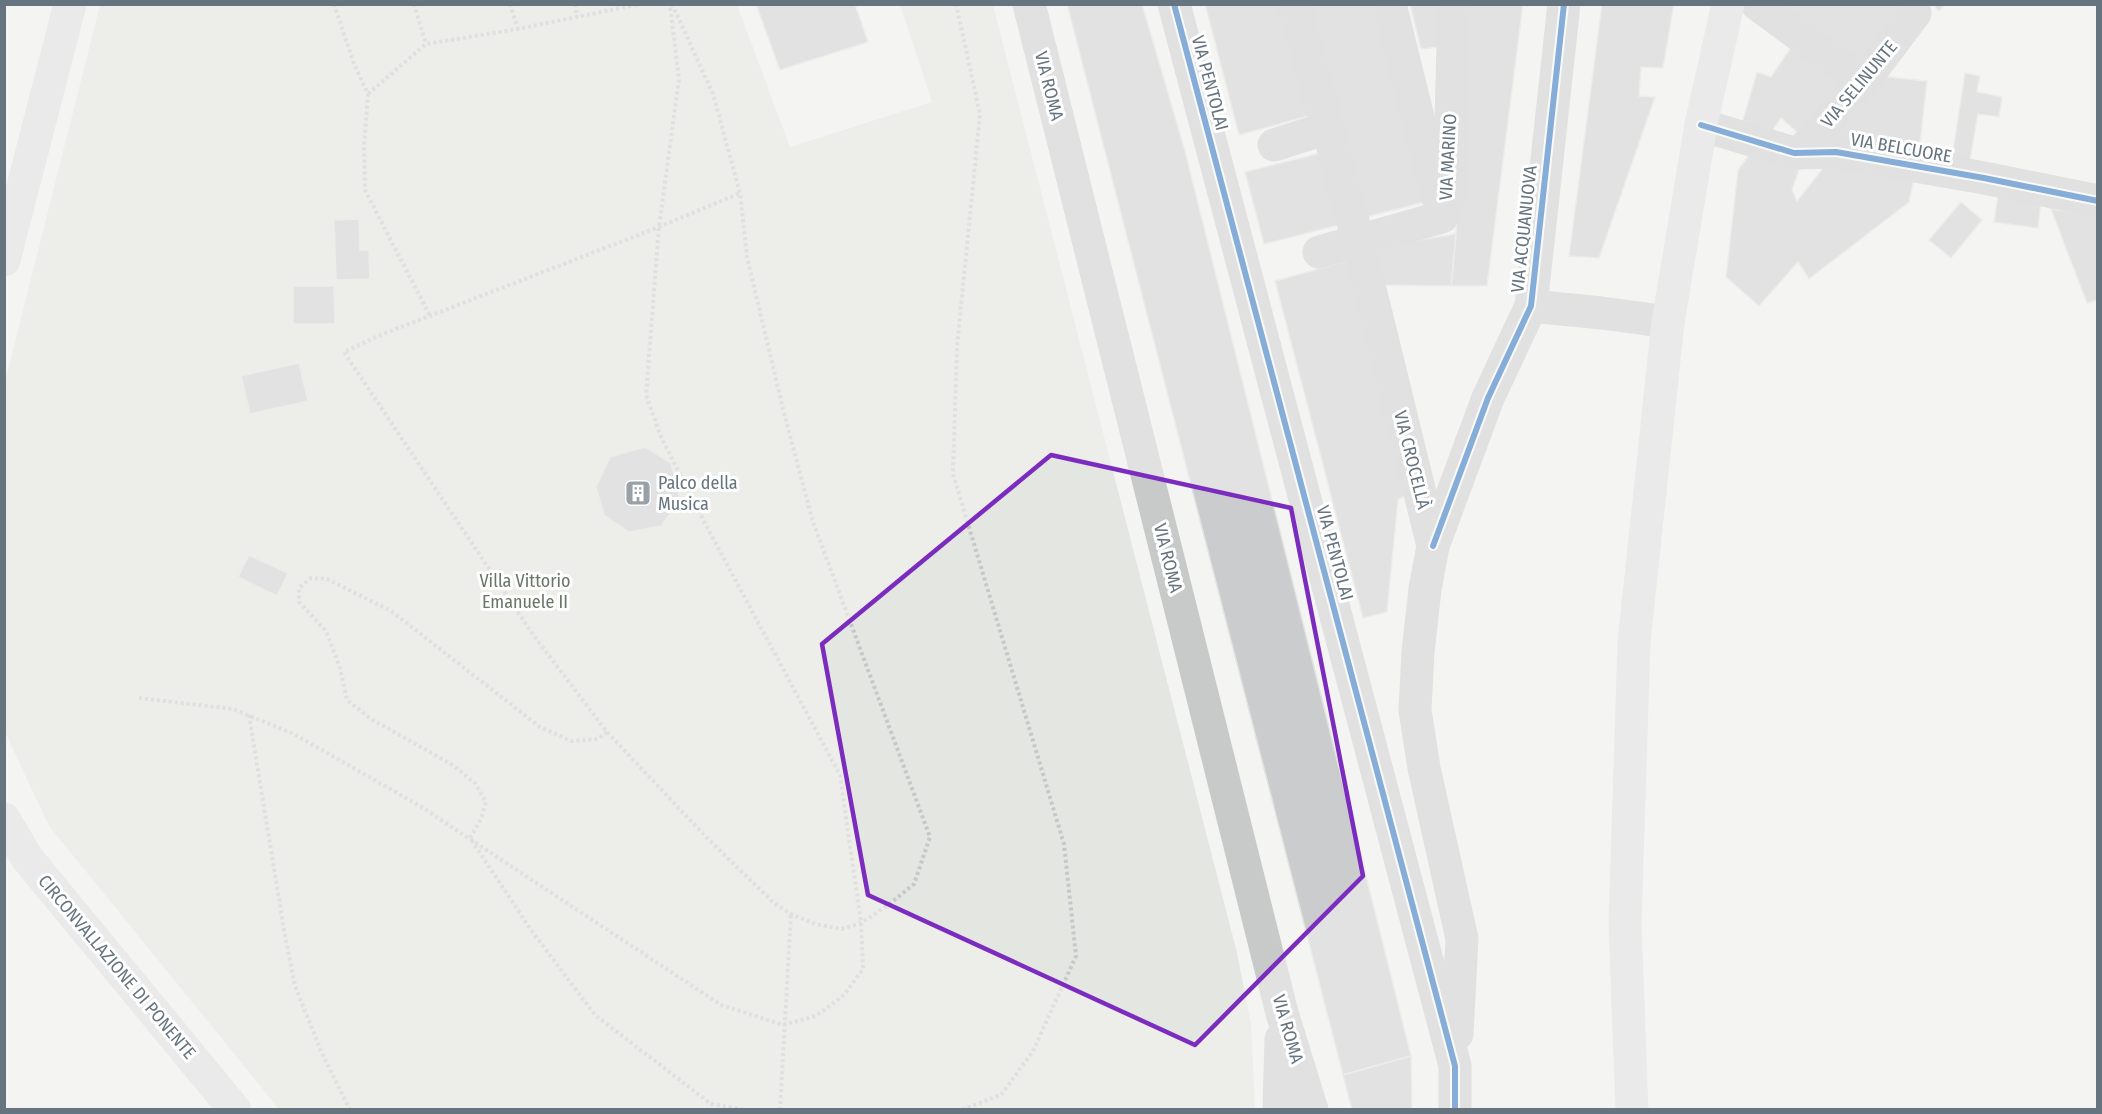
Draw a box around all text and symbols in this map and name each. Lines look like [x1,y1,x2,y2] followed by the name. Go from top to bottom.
[1187,33,1233,133] street label: VIA PENTOLAI
[1816,36,1902,132] street label: VIA SELINUNTE
[1030,49,1068,123] street label: VIA ROMA
[1435,113,1461,201] street label: VIA MARINO
[1849,128,1953,168] street label: VIA BELCUORE
[1506,164,1542,294] street label: VIA ACQUANUOVA
[1389,408,1436,512] street label: VIA CROCELLÀ
[658,472,738,515] place label: Palco della Musica
[623,478,653,508] building icon: Palco della Musica
[1312,503,1358,603] street label: VIA PENTOLAI
[1149,521,1187,595] street label: VIA ROMA
[479,570,571,613] park label: Villa Vittorio Emanuele II
[33,870,201,1064] street label: CIRCONVALLAZIONE DI PONENTE
[1268,992,1308,1067] street label: VIA ROMA

